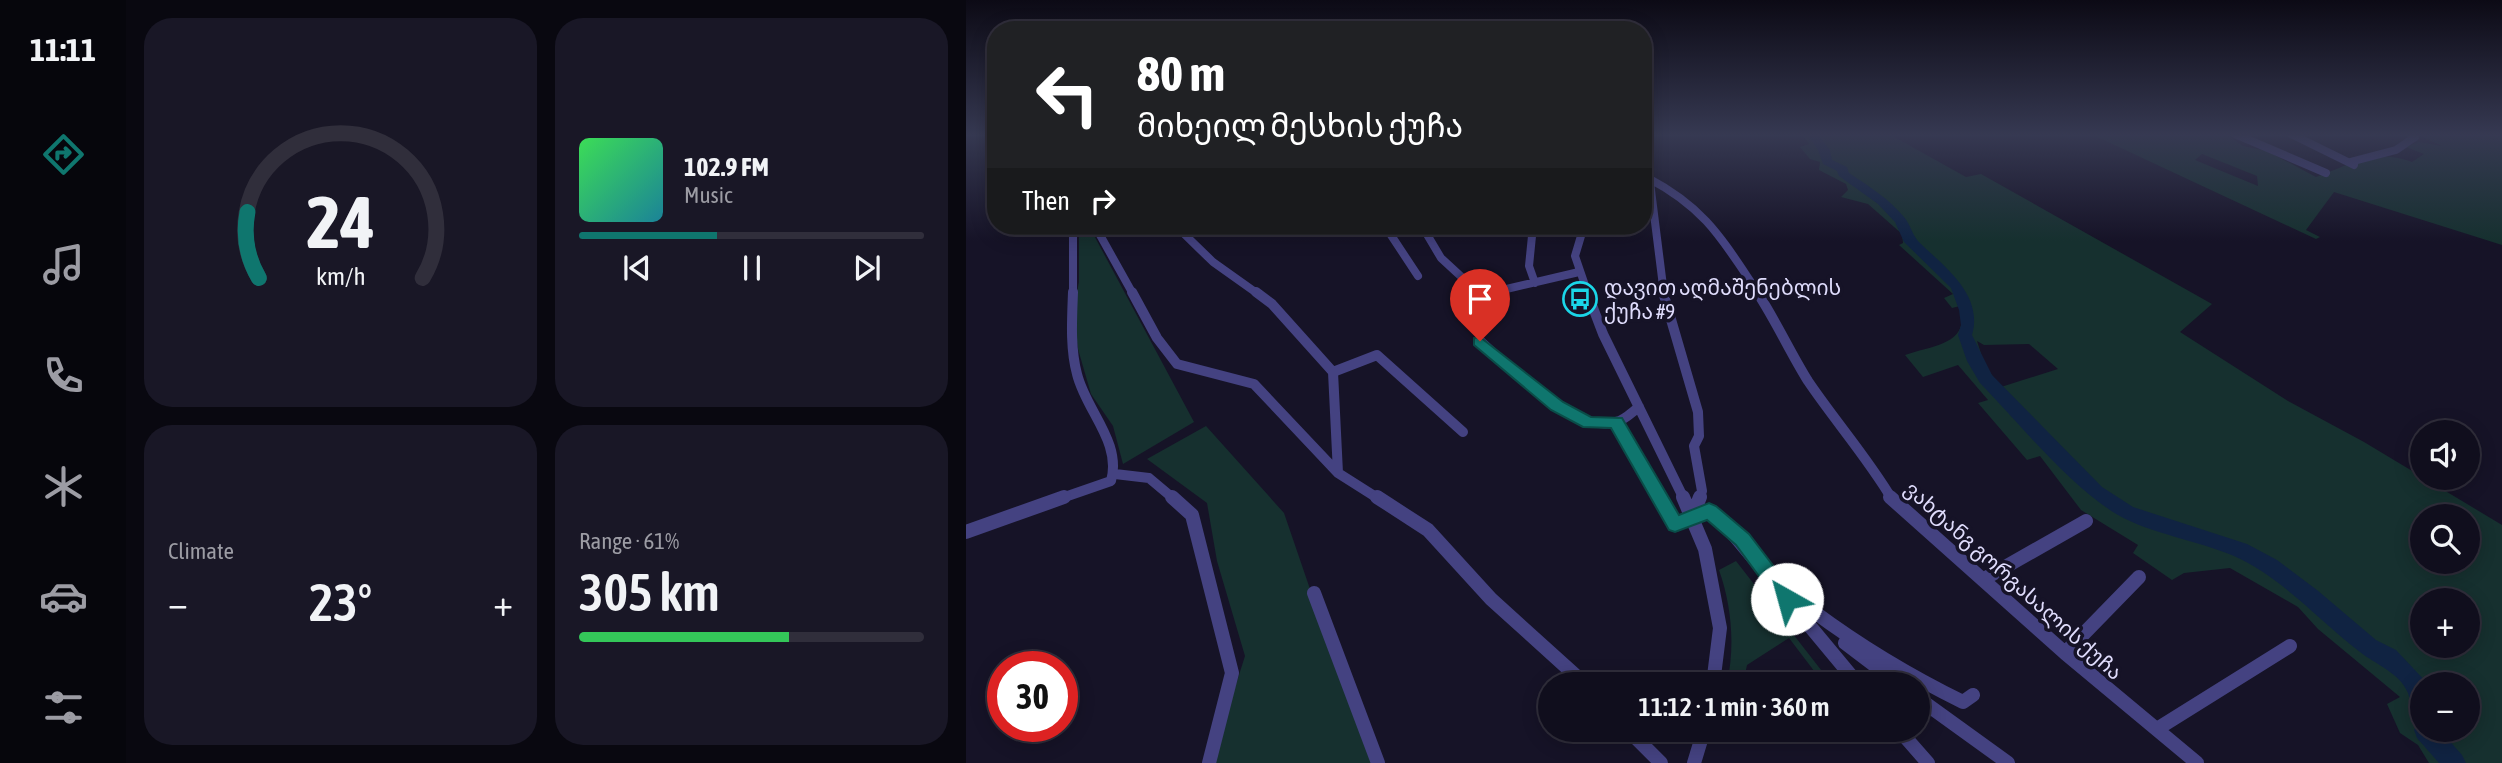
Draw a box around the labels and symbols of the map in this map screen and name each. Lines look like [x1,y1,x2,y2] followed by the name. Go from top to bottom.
[1450,269,1510,341] pin
[1604,275,1841,324] place label: დავით აღმაშენებლის ქუჩა #9
[1561,280,1599,318] bus stop icon: დავით აღმაშენებლის ქუჩა #9
[1899,476,2128,686] street label: ვახტანგ გორგასალის ქუჩა
[1750,562,1824,636] position arrow
[987,651,1078,742] speed limit sign: 30

